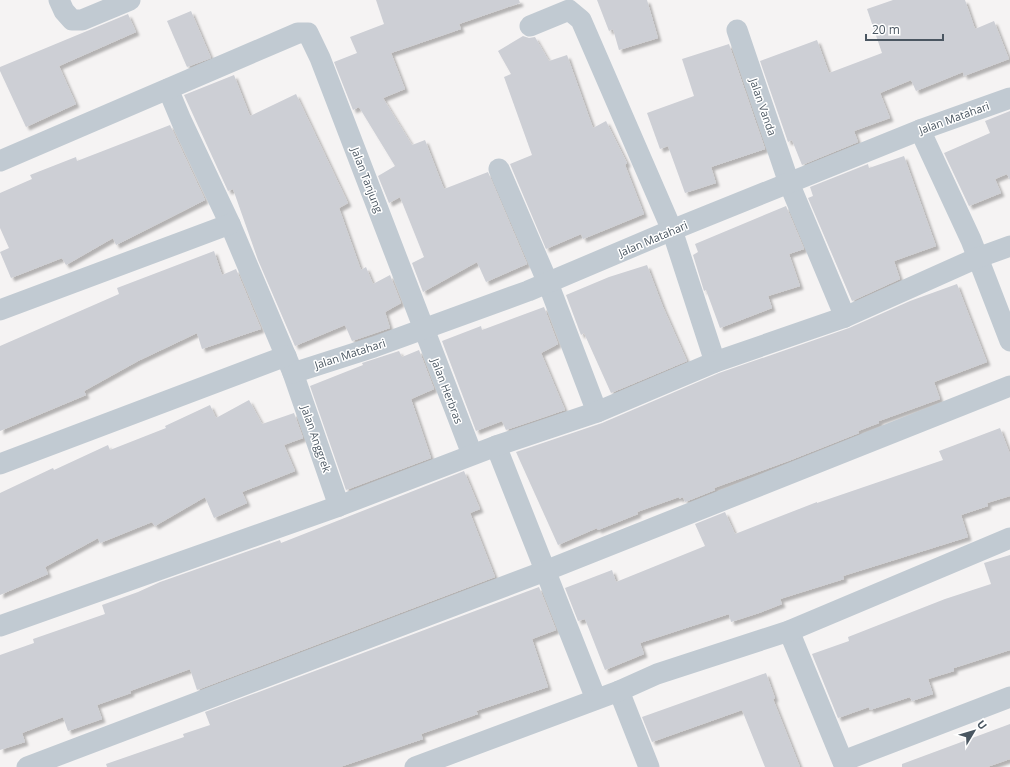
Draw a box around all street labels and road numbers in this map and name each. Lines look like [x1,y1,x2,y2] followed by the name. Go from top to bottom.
[746,75,780,138] street label: Jalan Vanda
[916,98,991,138] street label: Jalan Matahari
[348,144,387,215] street label: Jalan Tanjung
[615,217,690,260] street label: Jalan Matahari
[312,335,387,372] street label: Jalan Matahari
[428,355,467,426] street label: Jalan Herbras
[298,403,335,474] street label: Jalan Anggrek

